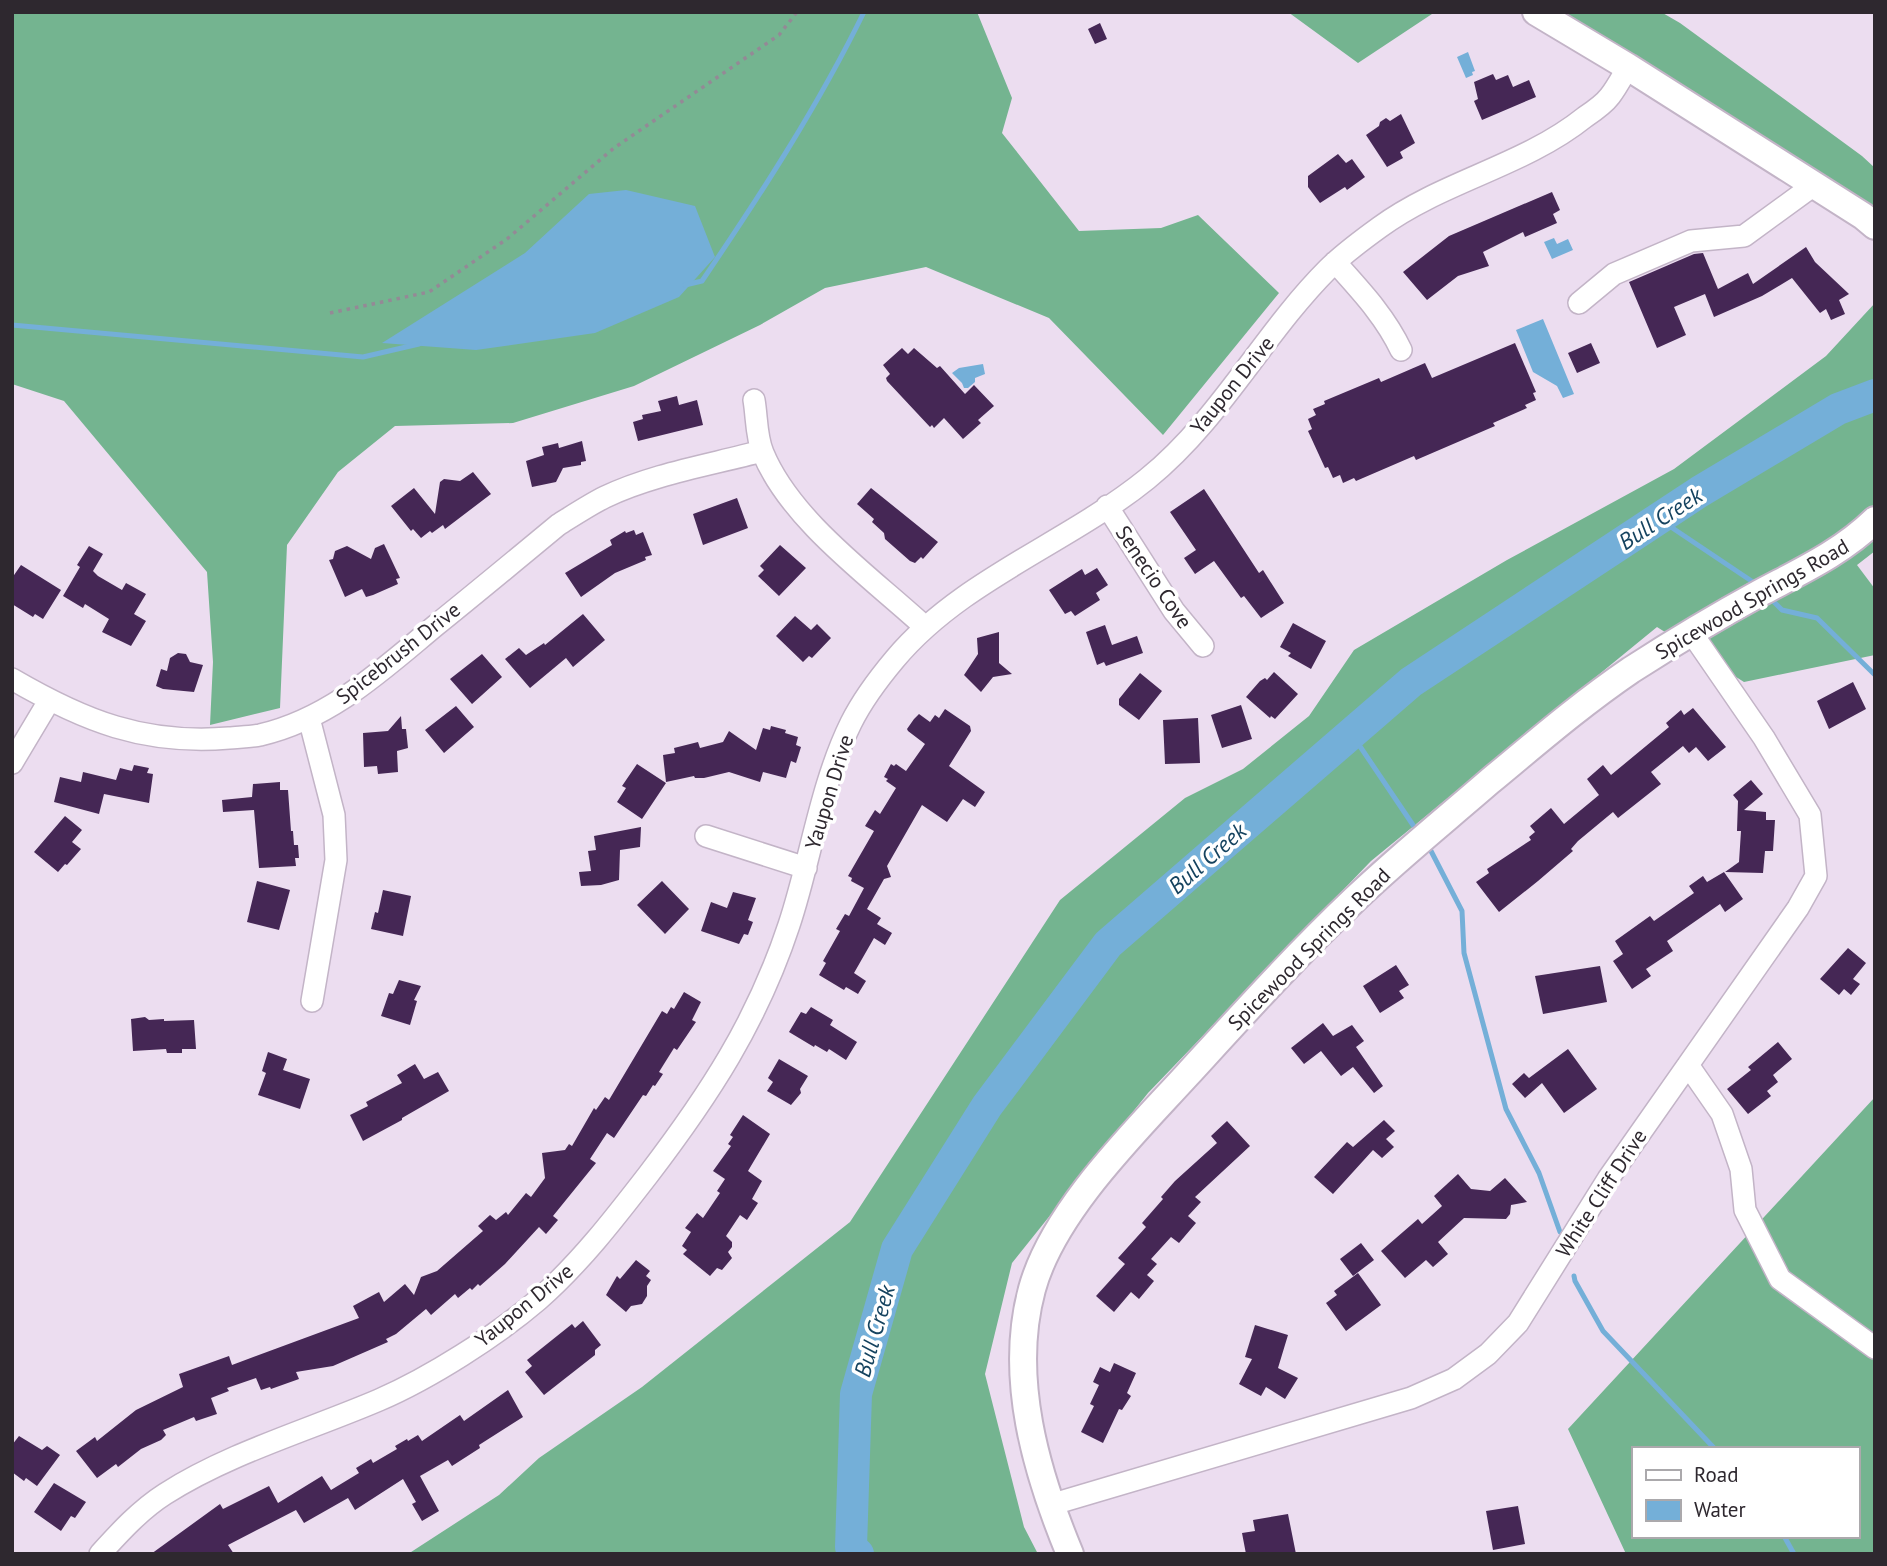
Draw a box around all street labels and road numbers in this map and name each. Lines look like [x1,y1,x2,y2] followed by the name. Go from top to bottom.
[1184,330,1280,440] street label: Yaupon Drive
[1110,520,1198,634] street label: Senecio Cove
[1650,533,1854,665] street label: Spicewood Springs Road
[330,596,466,710] street label: Spicebrush Drive
[799,731,859,853] street label: Yaupon Drive
[1222,862,1396,1036] street label: Spicewood Springs Road
[1550,1124,1652,1262] street label: White Cliff Drive
[469,1257,579,1353] street label: Yaupon Drive

